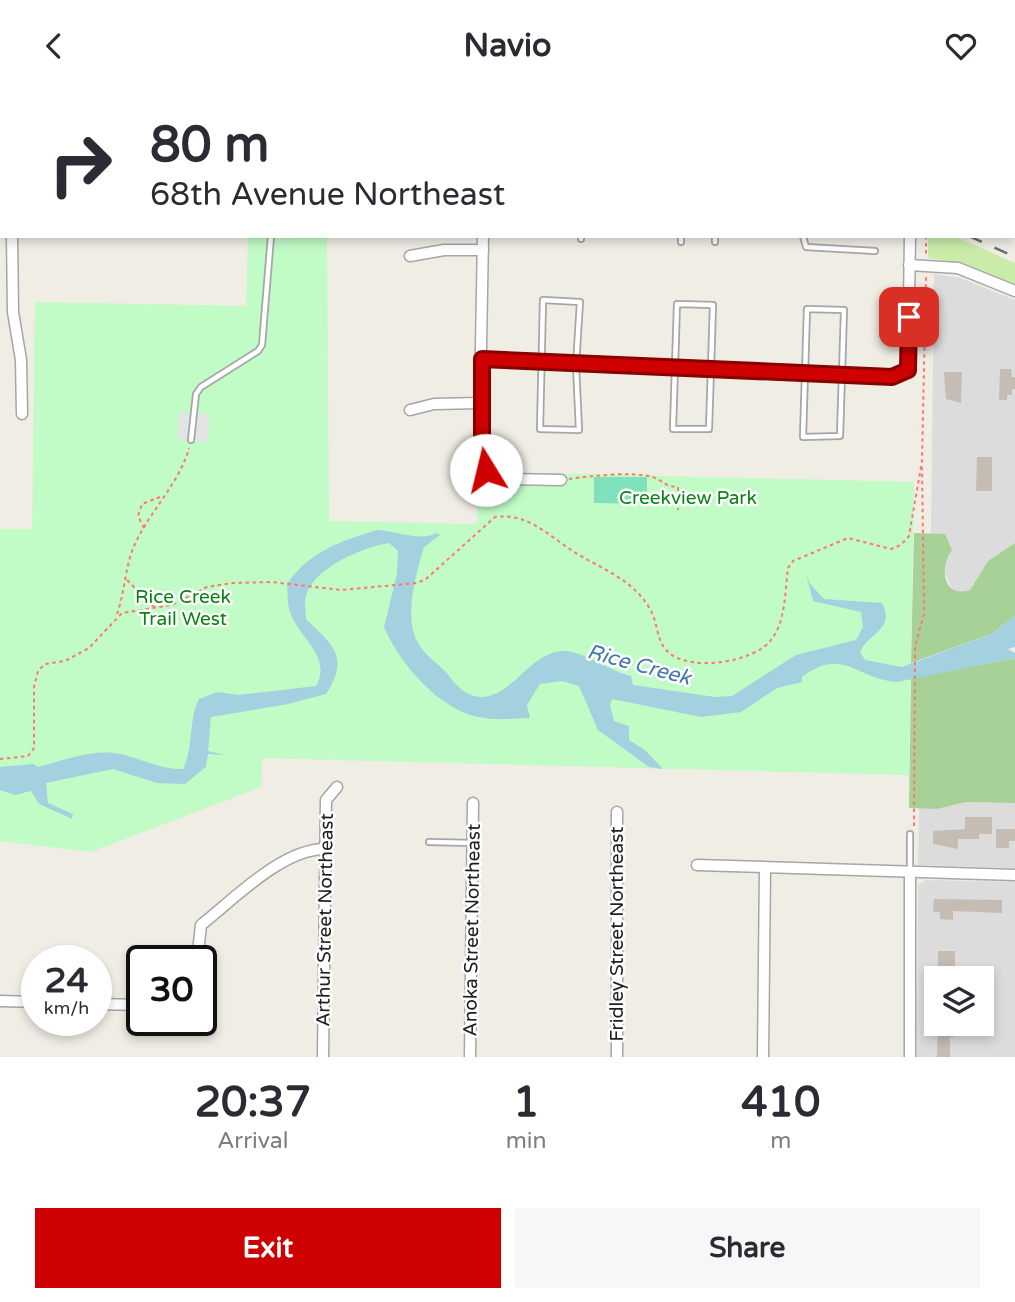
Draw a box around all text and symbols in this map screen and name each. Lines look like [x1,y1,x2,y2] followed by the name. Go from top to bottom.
[35,27,73,65] icon: back
[464,27,551,65] text: Navio
[942,27,980,65] icon: heart
[150,116,269,175] text: 80 m
[35,119,126,210] icon: right
[150,176,505,214] text: 68th Avenue Northeast
[879,287,939,347] pin
[890,298,928,336] icon: arrive
[449,433,523,507] position arrow
[619,487,757,509] park label: Creekview Park
[135,586,231,630] park label: Rice Creek Trail West
[585,639,695,691] water label: Rice Creek
[312,813,338,1027] street label: Arthur Street Northeast
[459,824,485,1036] street label: Anoka Street Northeast
[606,826,628,1042] street label: Fridley Street Northeast
[126,945,217,1036] speed limit sign: 30
[45,960,88,1002] text: 24
[924,966,994,1036] map controls
[924,966,994,1036] button: layers
[44,997,89,1019] text: km/h
[195,1077,311,1128] text: 20:37
[513,1077,539,1128] text: 1
[741,1077,820,1128] text: 410
[217,1127,288,1155] text: Arrival
[506,1127,547,1155] text: min
[770,1127,791,1155] text: m
[35,1208,501,1288] button: Exit
[515,1208,980,1288] button: Share

